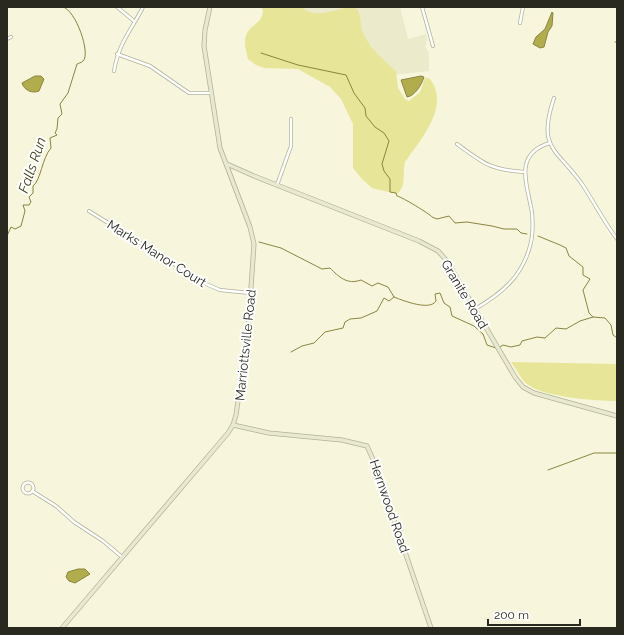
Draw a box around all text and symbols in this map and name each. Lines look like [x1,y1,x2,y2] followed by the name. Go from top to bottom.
[15,135,49,195] water label: Falls Run
[104,217,210,290] street label: Marks Manor Court
[438,257,491,331] street label: Granite Road
[232,289,259,401] street label: Marriottsville Road
[367,458,412,555] street label: Hernwood Road
[488,601,580,627] scale bar
[494,608,529,622] text: 200 m

